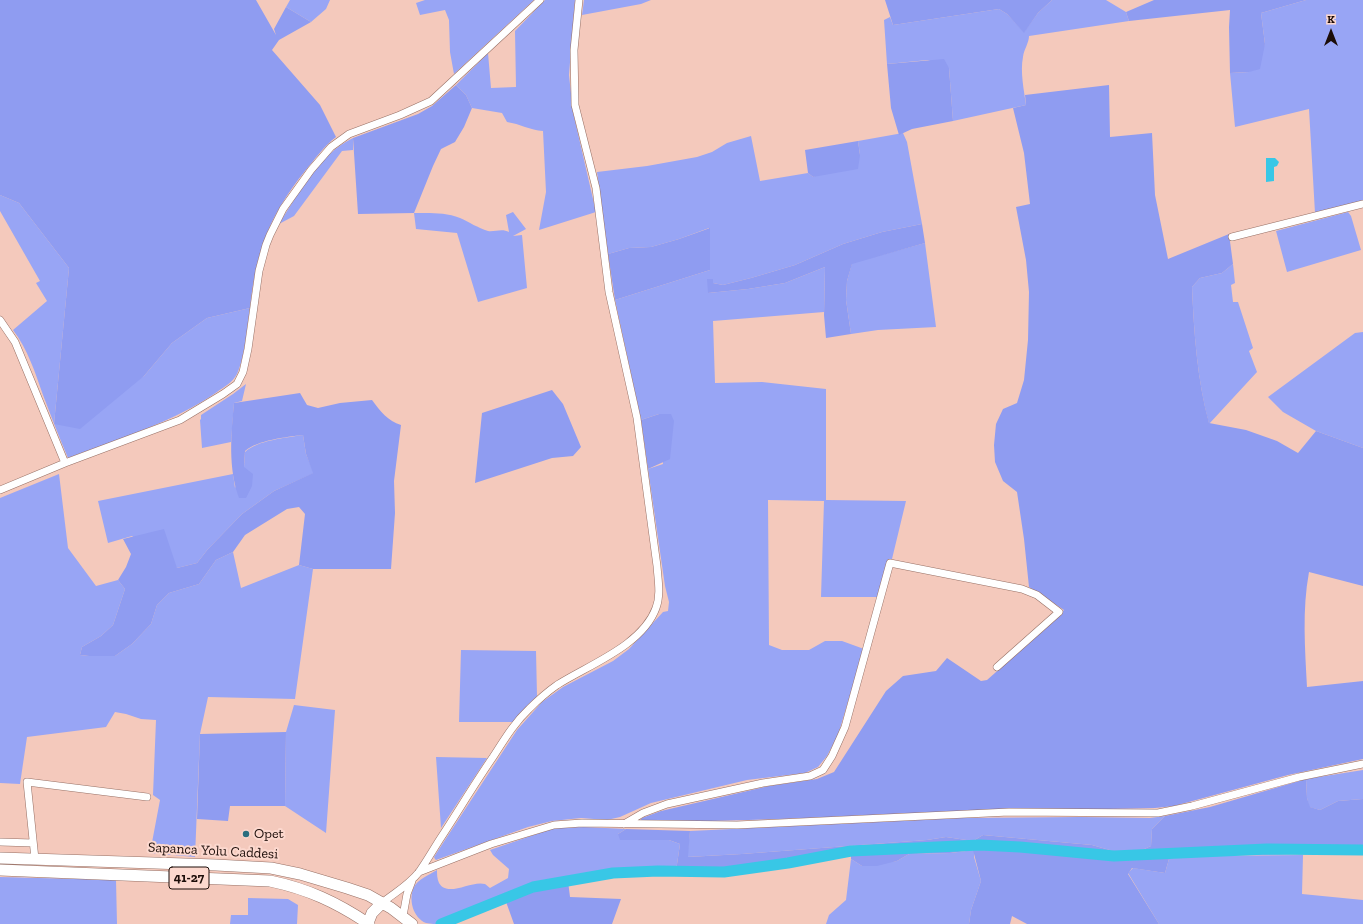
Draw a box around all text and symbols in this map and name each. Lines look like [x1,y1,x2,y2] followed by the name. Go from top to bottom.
[1311,12,1351,52] north arrow
[1327,13,1335,26] text: K
[254,826,284,842] place label: Opet
[241,829,251,839] marker: Opet
[147,839,279,863] street label: Sapanca Yolu Caddesi
[169,867,209,889] road number: 41-27

